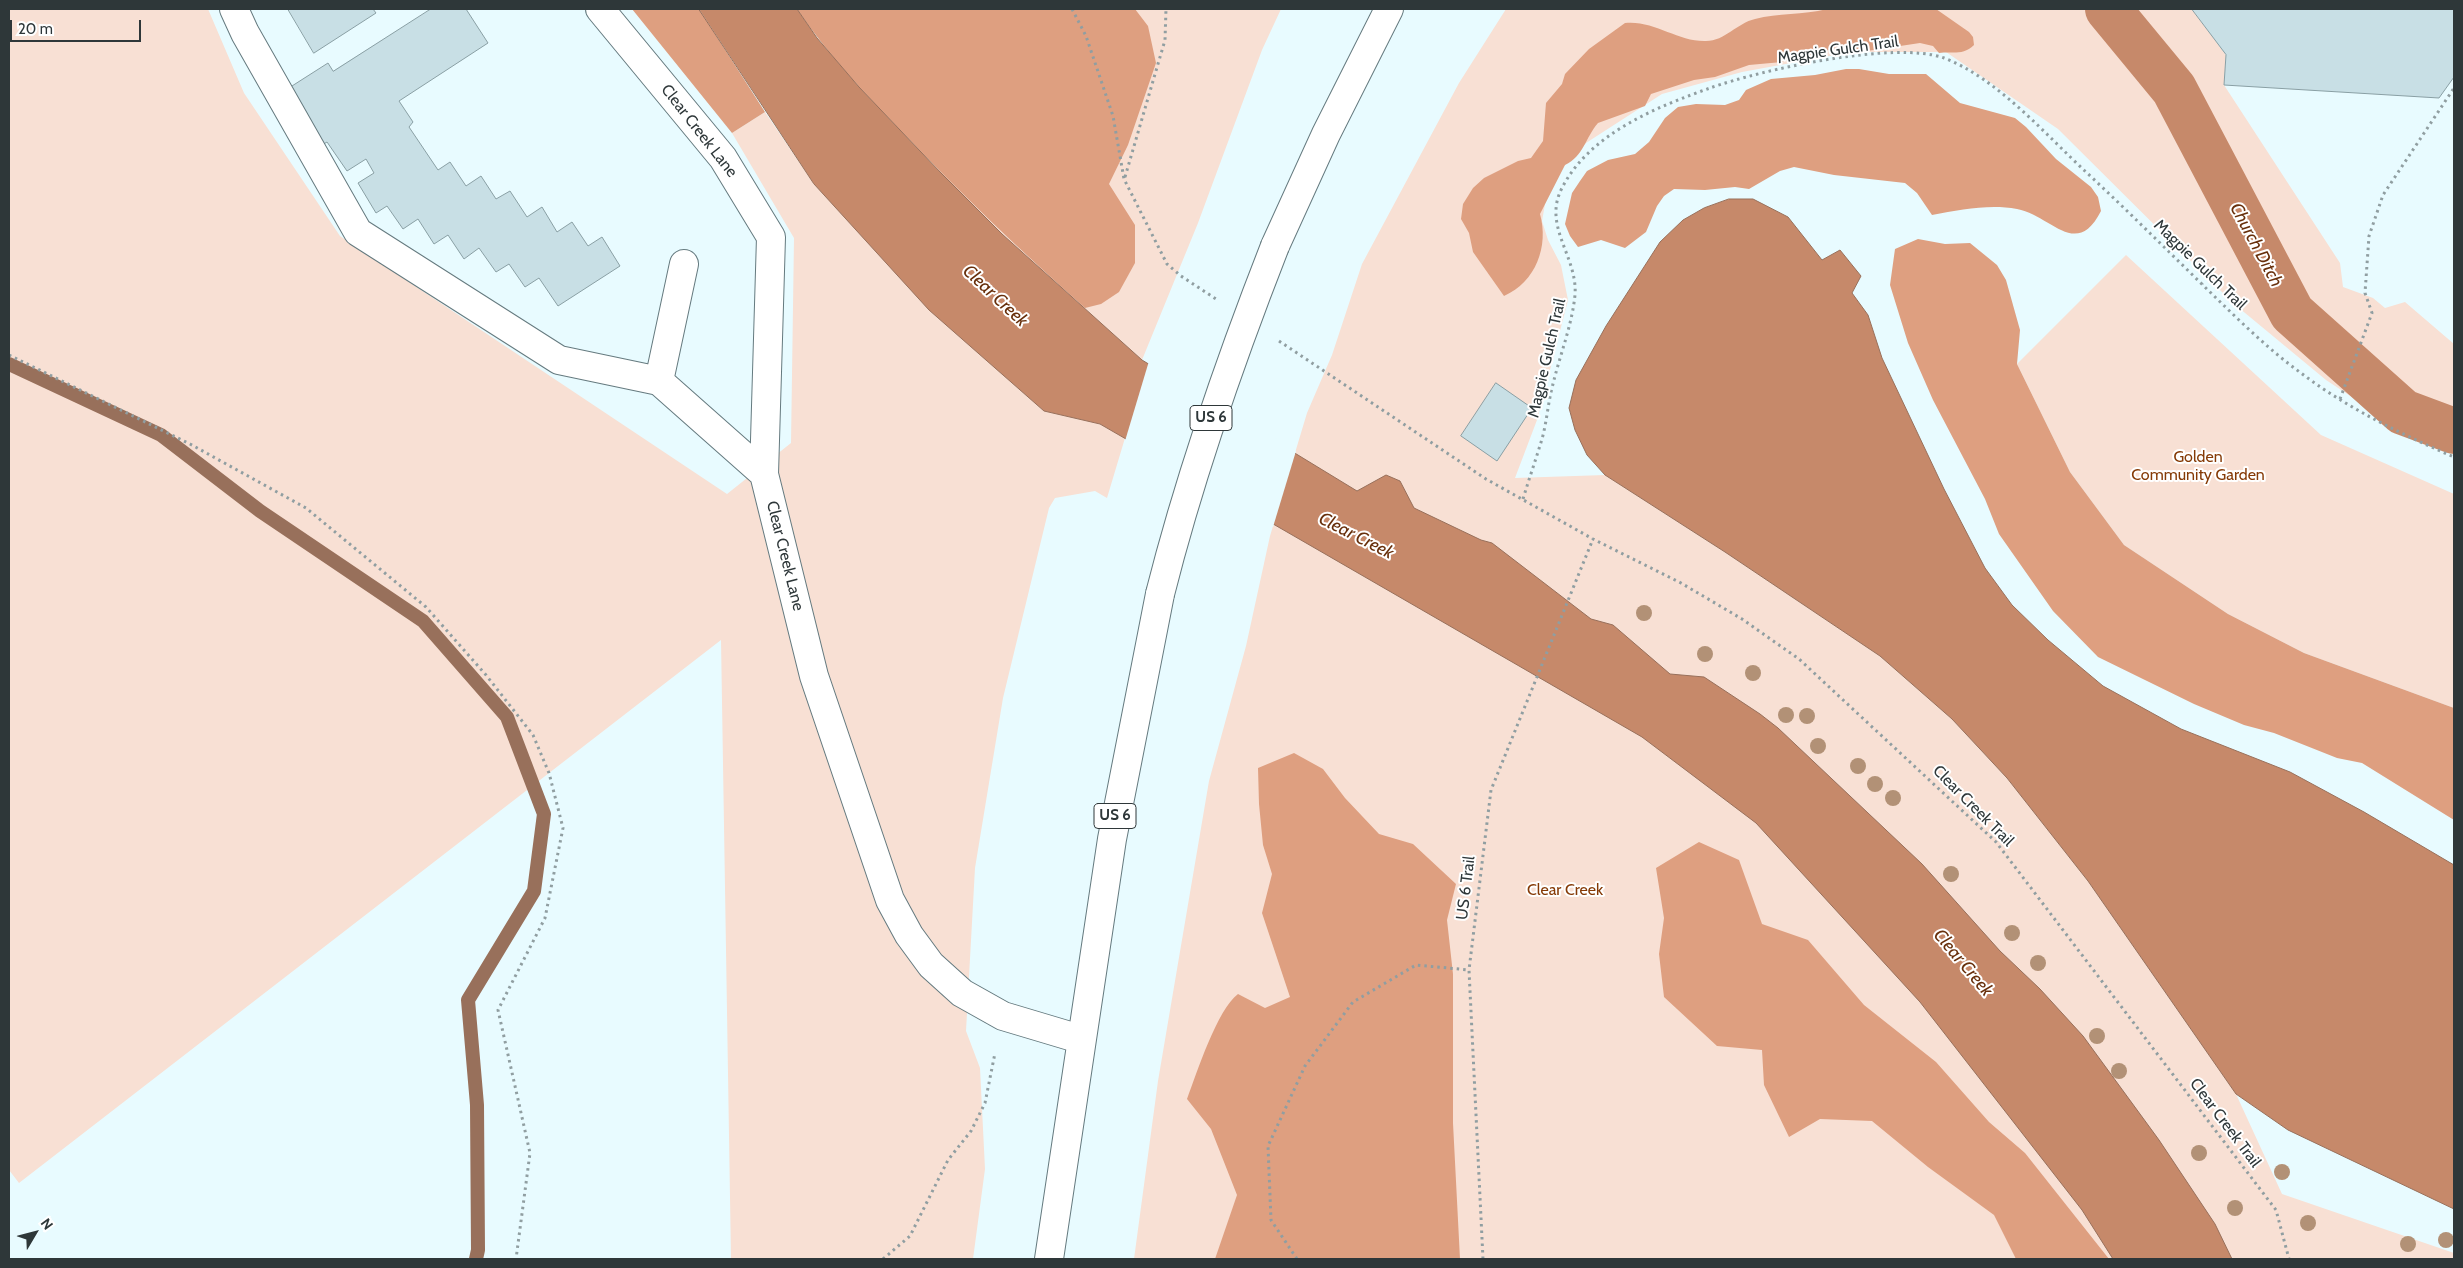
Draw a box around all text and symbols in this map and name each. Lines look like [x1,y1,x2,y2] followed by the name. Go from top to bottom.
[12,10,144,42] scale bar
[18,20,53,38] text: 20 m
[1776,32,1900,68] street label: Magpie Gulch Trail
[657,81,741,181] street label: Clear Creek Lane
[2225,199,2287,291] water label: Church Ditch
[2150,216,2250,314] street label: Magpie Gulch Trail
[958,260,1032,332] water label: Clear Creek
[1524,296,1570,420] street label: Magpie Gulch Trail
[1190,406,1232,430] road number: US 6
[2131,447,2265,485] park label: Golden Community Garden
[762,499,808,613] street label: Clear Creek Lane
[1315,508,1397,564] water label: Clear Creek
[1928,761,2018,851] street label: Clear Creek Trail
[1094,804,1136,828] road number: US 6
[1453,855,1479,921] street label: US 6 Trail
[1527,880,1603,900] park label: Clear Creek
[1929,925,1997,1001] water label: Clear Creek
[2185,1075,2265,1171] street label: Clear Creek Trail
[10,1208,60,1258] north arrow
[37,1215,57,1233] text: N

